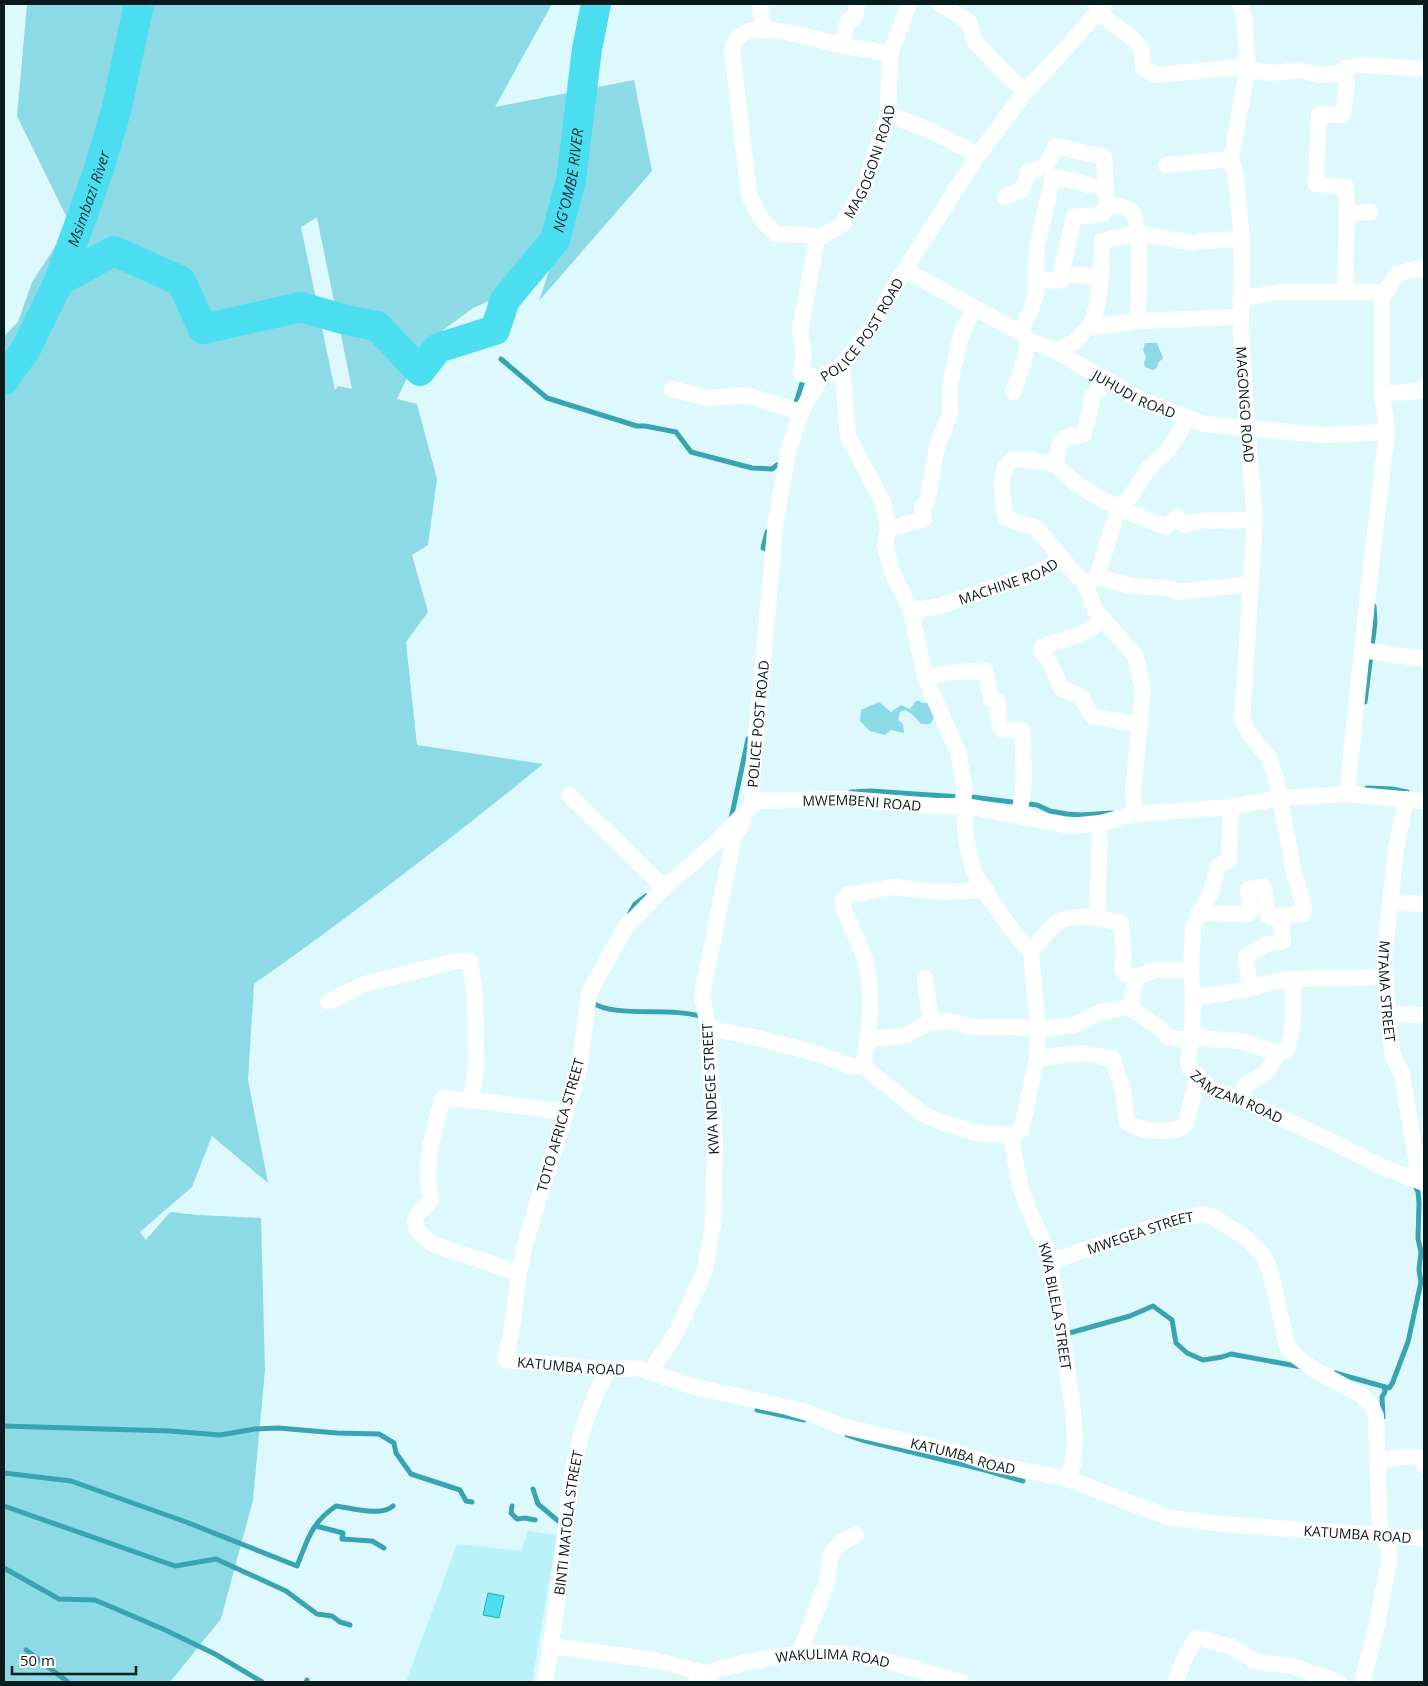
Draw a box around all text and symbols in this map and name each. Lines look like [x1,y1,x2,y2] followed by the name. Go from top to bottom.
[839,104,898,221] street label: MAGOGONI ROAD
[548,127,587,234] water label: NG'OMBE RIVER
[62,147,114,249] water label: Msimbazi River
[816,274,907,385] street label: POLICE POST ROAD
[1233,346,1259,463] street label: MAGONGO ROAD
[1088,364,1179,422] street label: JUHUDI ROAD
[956,553,1061,608] street label: MACHINE ROAD
[742,659,773,788] street label: POLICE POST ROAD
[802,789,922,815] street label: MWEMBENI ROAD
[1374,940,1401,1043] street label: MTAMA STREET
[697,1023,723,1155] street label: KWA NDEGE STREET
[532,1056,588,1194] street label: TOTO AFRICA STREET
[1187,1065,1286,1127] street label: ZAMZAM ROAD
[1084,1206,1195,1258] street label: MWEGEA STREET
[1035,1239,1077,1371] street label: KWA BILELA STREET
[516,1352,625,1378] street label: KATUMBA ROAD
[909,1433,1017,1478] street label: KATUMBA ROAD
[549,1448,587,1596] street label: BINTI MATOLA STREET
[1303,1520,1412,1547] street label: KATUMBA ROAD
[774,1643,892,1671] street label: WAKULIMA ROAD
[12,1644,136,1676] scale bar
[20,1650,55,1670] text: 50 m

